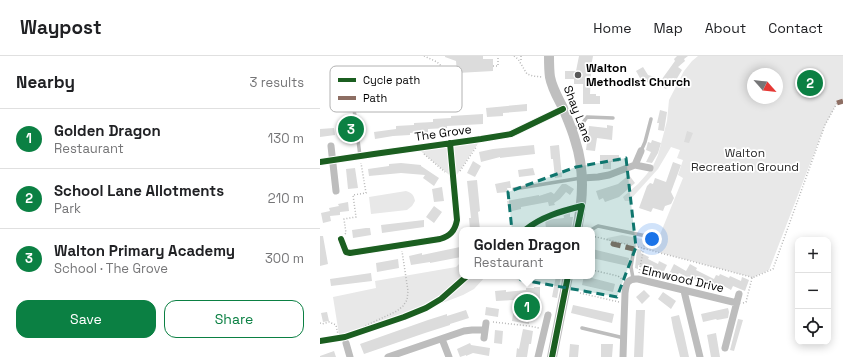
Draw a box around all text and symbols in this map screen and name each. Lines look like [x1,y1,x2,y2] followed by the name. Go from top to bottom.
[20,15,102,40] text: Waypost
[593,19,631,37] text: Home
[653,19,683,37] text: Map
[705,19,746,37] text: About
[768,19,823,37] text: Contact
[586,60,690,90] place label: Walton Methodist Church
[330,66,462,112] legend
[747,68,783,104] north arrow
[797,68,823,98] pin: 2
[573,70,583,80] marker: Walton Methodist Church
[16,71,75,93] text: Nearby
[363,73,420,87] text: Cycle path
[250,74,304,91] text: 3 results
[560,83,596,145] street label: Shay Lane
[363,91,387,105] text: Path
[338,114,364,144] pin: 3
[54,121,161,140] text: Golden Dragon
[414,121,472,145] street label: The Grove
[26,130,32,147] text: 1
[268,130,304,147] text: 130 m
[54,140,124,157] text: Restaurant
[691,145,799,175] park label: Walton Recreation Ground
[54,181,224,200] text: School Lane Allotments
[25,190,33,207] text: 2
[268,190,304,207] text: 210 m
[54,200,81,217] text: Park
[459,227,595,279] popup
[642,229,662,249] your location
[474,235,580,254] text: Golden Dragon
[795,237,831,345] map controls
[795,237,831,273] button: +
[54,241,235,260] text: Walton Primary Academy
[25,250,33,267] text: 3
[265,250,304,267] text: 300 m
[474,254,543,271] text: Restaurant
[54,260,168,277] text: School · The Grove
[640,262,726,296] street label: Elmwood Drive
[795,273,831,309] button: −
[514,292,540,322] pin: 1
[16,300,156,338] button: Save
[164,300,304,338] button: Share
[795,309,831,345] button: locate

